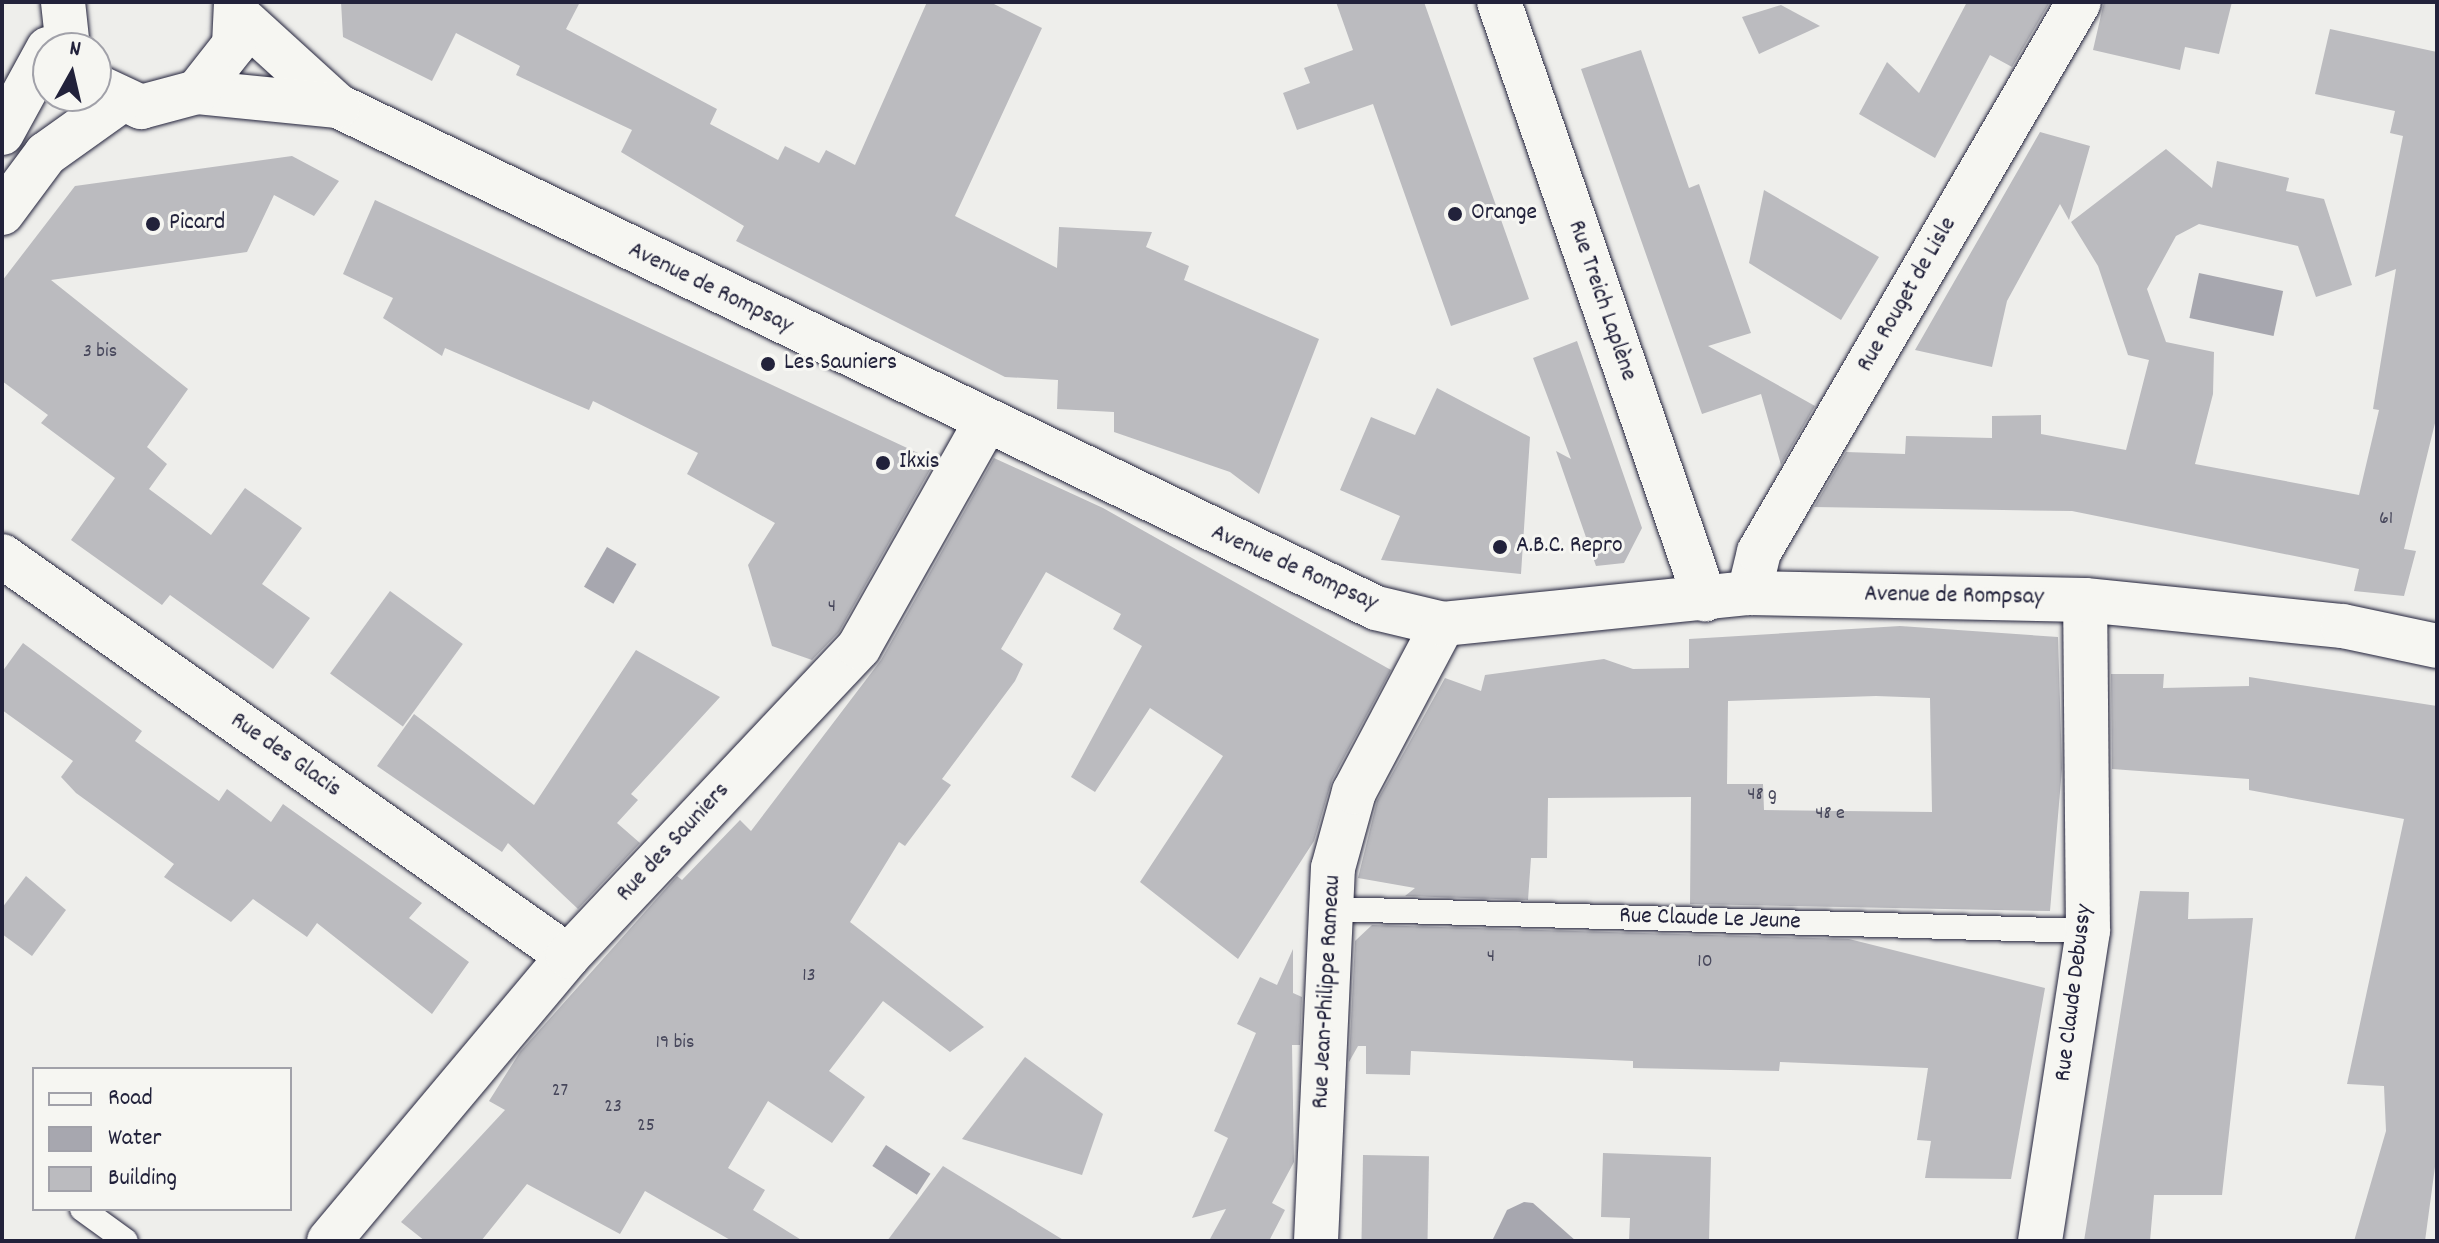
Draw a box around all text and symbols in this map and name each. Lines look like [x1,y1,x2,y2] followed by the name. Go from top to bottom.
[32,32,112,112] north arrow
[68,34,83,66] text: N
[1471,200,1537,228] place label: Orange
[1446,205,1464,223] marker: Orange
[169,210,225,238] place label: Picard
[1852,212,1964,378] street label: Rue Rouget de Lisle
[144,215,162,233] marker: Picard
[1560,217,1642,385] street label: Rue Treich Laplène
[623,237,797,341] street label: Avenue de Rompsay
[83,340,117,364] house number: 3 bis
[784,350,897,378] place label: Les Sauniers
[759,355,777,373] marker: Les Sauniers
[899,449,940,477] place label: Ikxis
[874,454,892,472] marker: Ikxis
[2379,507,2393,531] house number: 61
[1206,519,1382,619] street label: Avenue de Rompsay
[1516,533,1623,561] place label: A.B.C. Repro
[1491,538,1509,556] marker: A.B.C. Repro
[1864,581,2044,613] street label: Avenue de Rompsay
[828,595,836,619] house number: 4
[224,707,346,805] street label: Rue des Glacis
[611,777,737,909] street label: Rue des Sauniers
[1747,783,1777,807] house number: 48 g
[1815,802,1845,826] house number: 48 e
[1307,874,1349,1110] street label: Rue Jean-Philippe Rameau
[1619,902,1801,938] street label: Rue Claude Le Jeune
[2050,903,2100,1083] street label: Rue Claude Debussy
[1487,945,1495,969] house number: 4
[1697,950,1713,974] house number: 10
[802,964,816,988] house number: 13
[656,1031,694,1055] house number: 19 bis
[32,1067,292,1211] legend
[552,1079,568,1103] house number: 27
[108,1082,153,1116] text: Road
[604,1095,622,1119] house number: 23
[637,1114,655,1138] house number: 25
[108,1122,161,1156] text: Water
[108,1162,177,1196] text: Building

